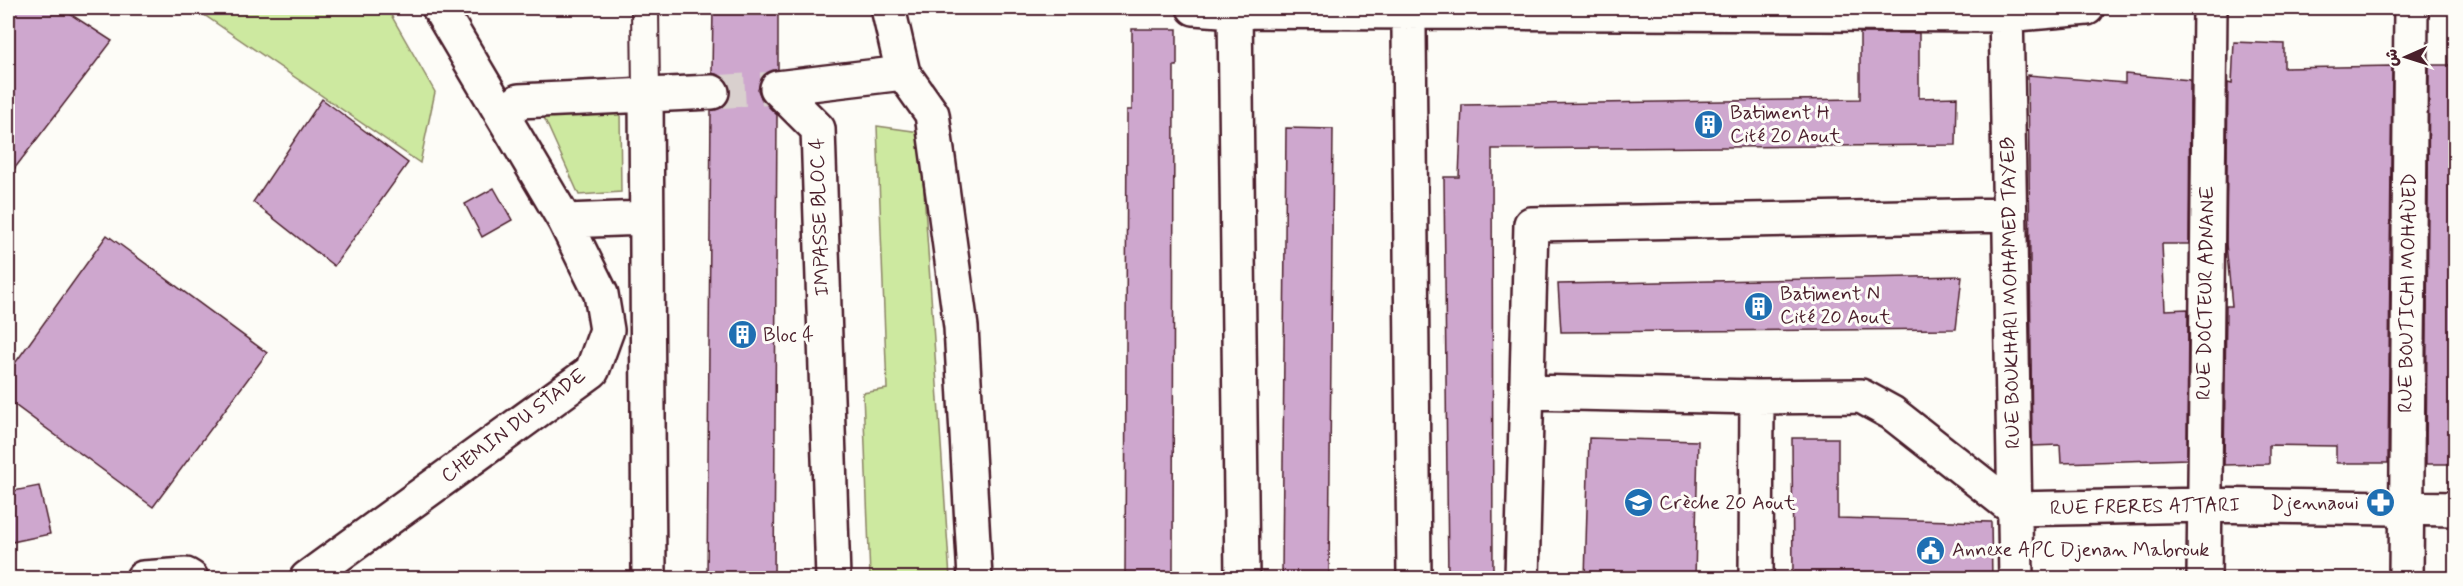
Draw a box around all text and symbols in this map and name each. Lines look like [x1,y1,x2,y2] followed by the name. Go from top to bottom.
[2376,27,2436,87] north arrow
[2382,48,2403,67] text: ش
[1730,100,1841,150] place label: Batiment H Cité 20 Aout
[1693,109,1725,141] building icon: Batiment H Cité 20 Aout
[804,137,836,297] street label: IMPASSE BLOC 4
[1995,137,2027,449] street label: RUE BOUKHARI MOHAMED TAYEB
[2392,173,2424,413] street label: RUE BOUTICHI MOHAÙED
[2191,185,2221,401] street label: RUE DOCTEUR ADNANE
[1780,281,1891,331] place label: Batiment N Cité 20 Aout
[1743,290,1775,322] building icon: Batiment N Cité 20 Aout
[726,319,758,351] building icon: Bloc 4
[763,322,814,349] place label: Bloc 4
[436,362,592,490] street label: CHEMIN DU STADE
[1622,487,1654,519] school or university icon: Crèche 20 Aout
[2364,487,2396,519] pharmacy icon: Djennaoui
[1659,490,1796,517] place label: Crèche 20 Aout
[2271,490,2359,517] place label: Djennaoui
[2050,492,2240,522] street label: RUE FRERES ATTARI
[1915,534,1947,566] public building icon: Annexe APC Djenan Mabrouk
[1952,537,2209,564] place label: Annexe APC Djenan Mabrouk

